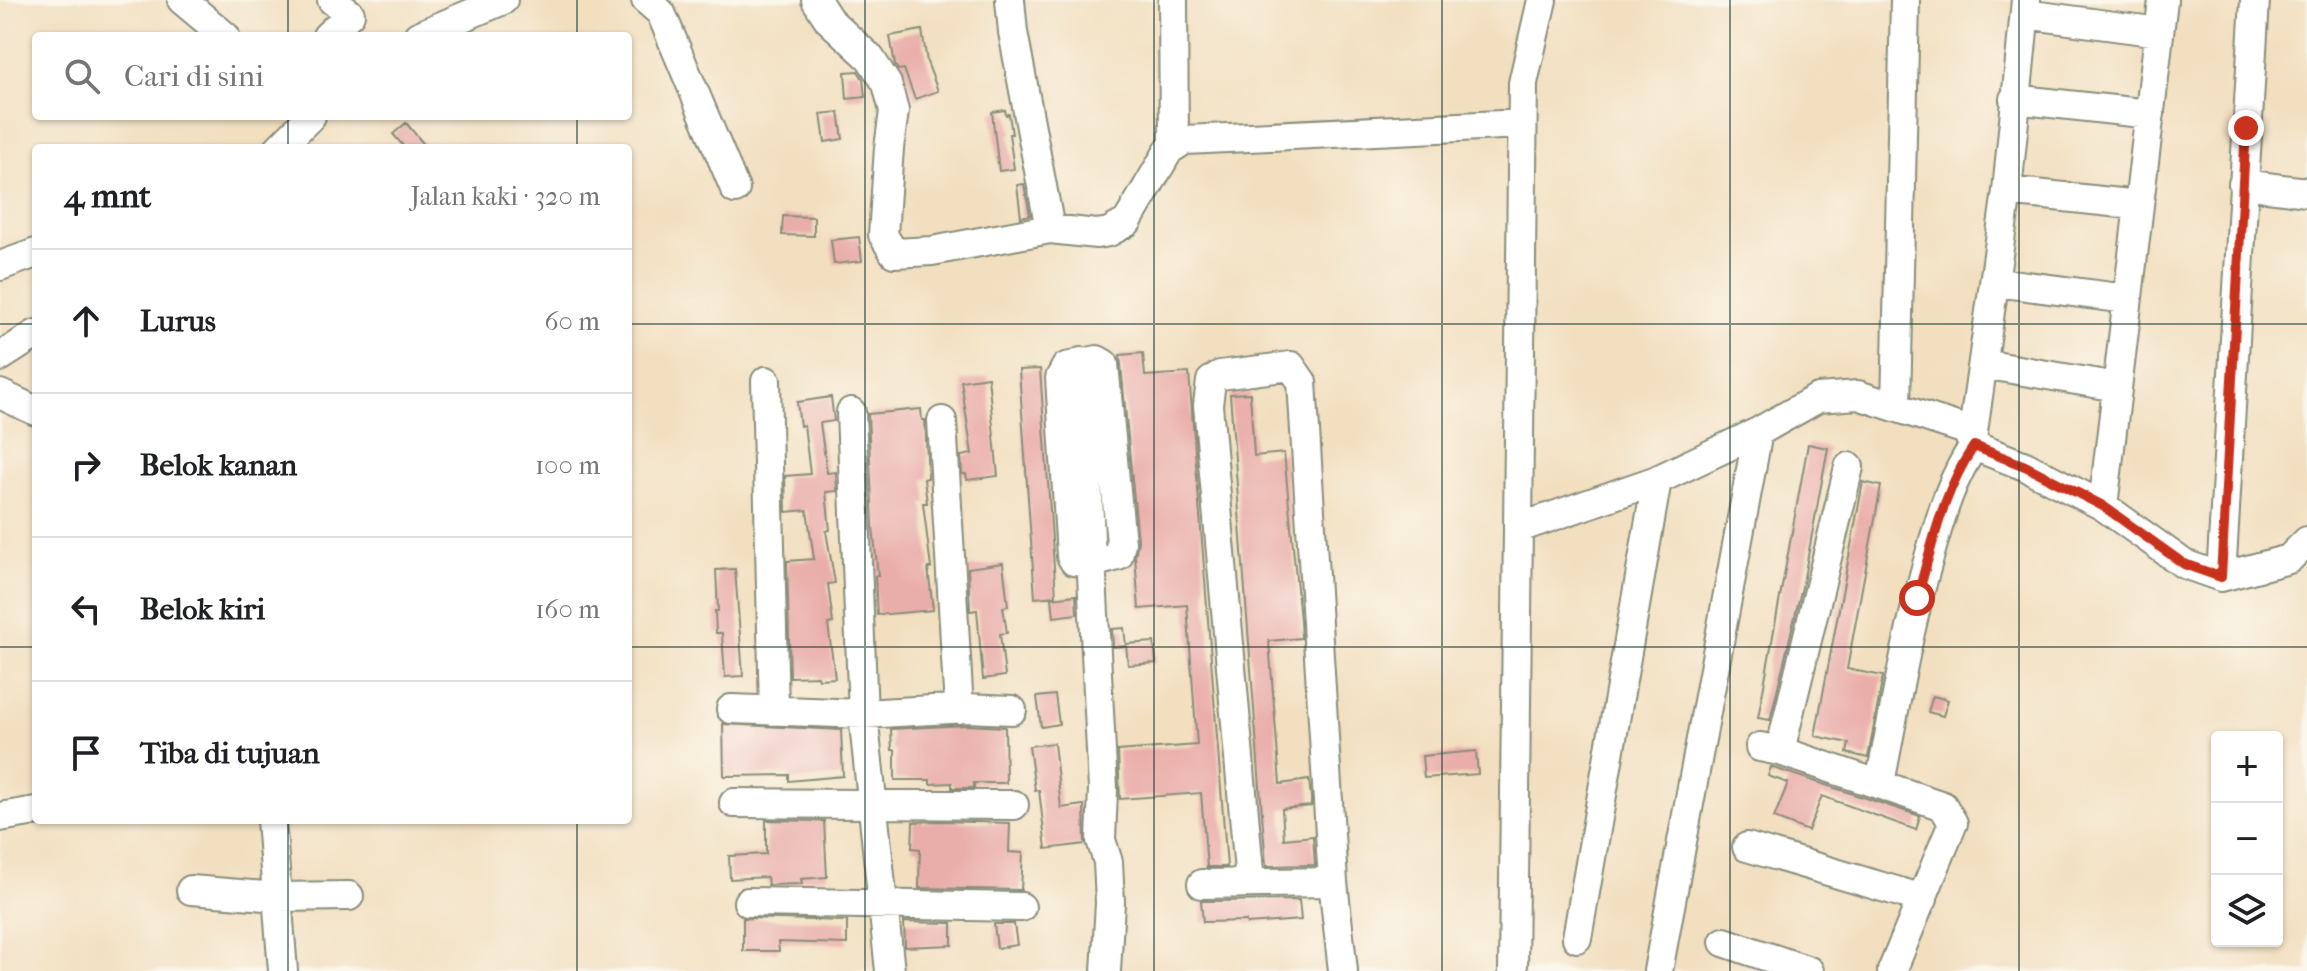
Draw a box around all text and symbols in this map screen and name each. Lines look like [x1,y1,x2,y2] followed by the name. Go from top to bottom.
[32,32,632,120] search box
[60,54,104,98] icon: search
[124,59,264,94] text: Cari di sini
[2228,110,2264,146] route end
[64,176,151,216] text: 4 mnt
[410,181,600,212] text: Jalan kaki · 320 m
[64,299,108,343] icon: ahead
[140,304,216,339] text: Lurus
[544,306,600,337] text: 60 m
[64,443,108,487] icon: right
[140,448,297,483] text: Belok kanan
[535,450,600,481] text: 100 m
[1899,580,1935,616] route start
[64,587,108,631] icon: left
[140,592,265,627] text: Belok kiri
[535,594,600,625] text: 160 m
[64,731,108,775] icon: arrive
[2211,731,2283,947] map controls
[2211,731,2283,803] button: +
[140,736,320,771] text: Tiba di tujuan
[2211,803,2283,875] button: −
[2211,875,2283,947] button: layers

